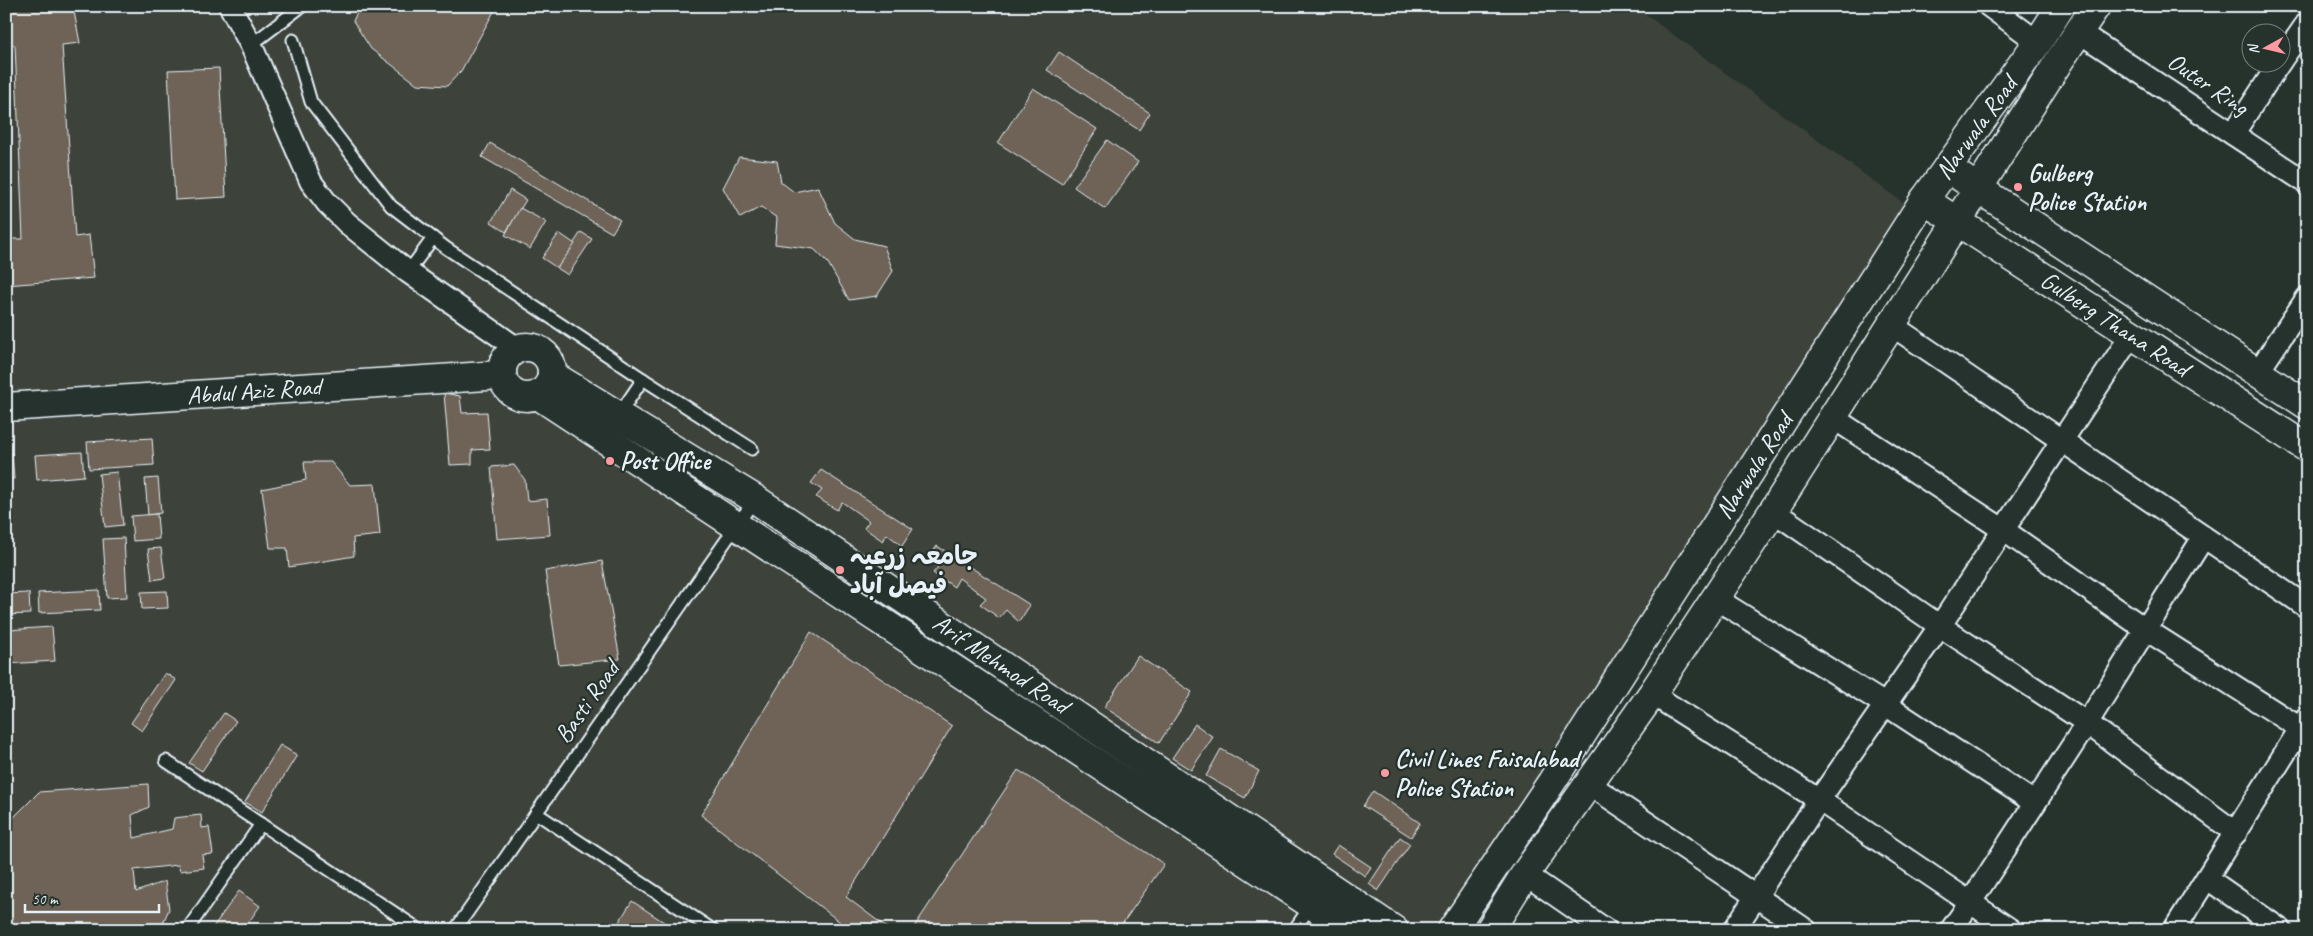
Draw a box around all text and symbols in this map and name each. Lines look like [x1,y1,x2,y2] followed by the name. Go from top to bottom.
[2240,22,2290,72] north arrow
[2244,42,2263,55] text: N
[2161,45,2256,123] street label: Outer Ring
[1928,67,2027,186] street label: Narwala Road
[2028,157,2147,218] place label: Gulberg Police Station
[2012,181,2024,193] marker: Gulberg Police Station
[2034,264,2199,386] street label: Gulberg Thana Road
[186,370,325,412] street label: Abdul Aziz Road
[1708,403,1802,525] street label: Narwala Road
[620,445,713,477] place label: Post Office
[604,455,616,467] marker: Post Office
[850,540,978,601] place label: جامعہ زرعیہ فیصل آباد
[834,564,846,576] marker: جامعہ زرعیہ فیصل آباد
[927,607,1078,723] street label: Arif Mehmod Road
[547,652,629,749] street label: Basti Road
[1395,743,1583,804] place label: Civil Lines Faisalabad Police Station
[1379,767,1391,779] marker: Civil Lines Faisalabad Police Station
[25,881,159,913] scale bar
[32,890,59,909] text: 50 m

